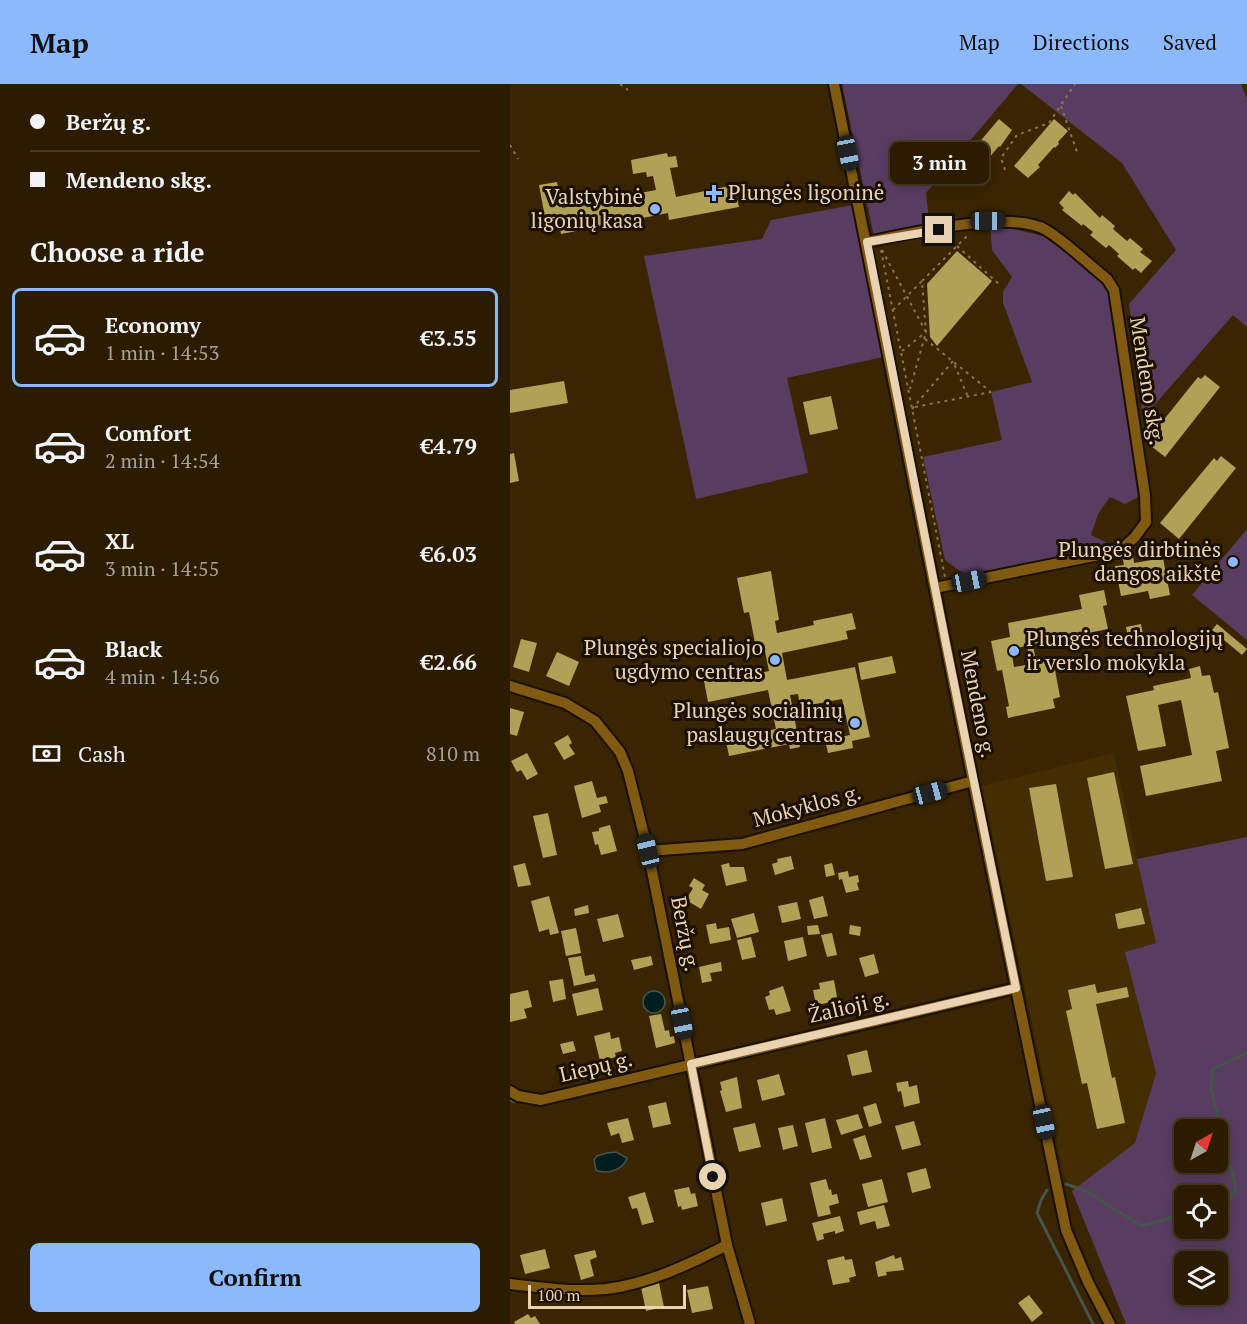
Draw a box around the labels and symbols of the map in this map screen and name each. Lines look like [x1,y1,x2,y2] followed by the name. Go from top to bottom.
[836,134,860,172] car
[890,143,988,185] callout: 3 min
[728,178,884,206] place label: Plungės ligoninė
[531,182,643,234] place label: Valstybinė ligonių kasa
[705,184,723,202] marker: Plungės ligoninė
[648,202,662,216] marker: Valstybinė ligonių kasa
[970,212,1006,230] car
[925,216,952,243] route end
[1124,315,1172,447] street label: Mendeno skg.
[1058,535,1221,587] place label: Plungės dirbtinės dangos aikštė
[1226,555,1240,569] marker: Plungės dirbtinės dangos aikštė
[950,569,988,593] car
[1026,624,1223,676] place label: Plungės technologijų ir verslo mokykla
[584,633,763,685] place label: Plungės specialiojo ugdymo centras
[1007,644,1021,658] marker: Plungės technologijų ir verslo mokykla
[955,647,1003,760] street label: Mendeno g.
[768,653,782,667] marker: Plungės specialiojo ugdymo centras
[673,696,843,748] place label: Plungės socialinių paslaugų centras
[848,716,862,730] marker: Plungės socialinių paslaugų centras
[749,777,864,833] street label: Mokyklos g.
[910,780,950,806] car
[635,831,661,871] car
[665,894,707,974] street label: Beržų g.
[806,983,892,1029] street label: Žalioji g.
[670,1003,694,1041] car
[556,1044,635,1088] street label: Liepų g.
[1031,1103,1057,1141] car
[1174,1119,1228,1173] north arrow
[699,1163,726,1190] route start
[528,1282,686,1310] scale bar

